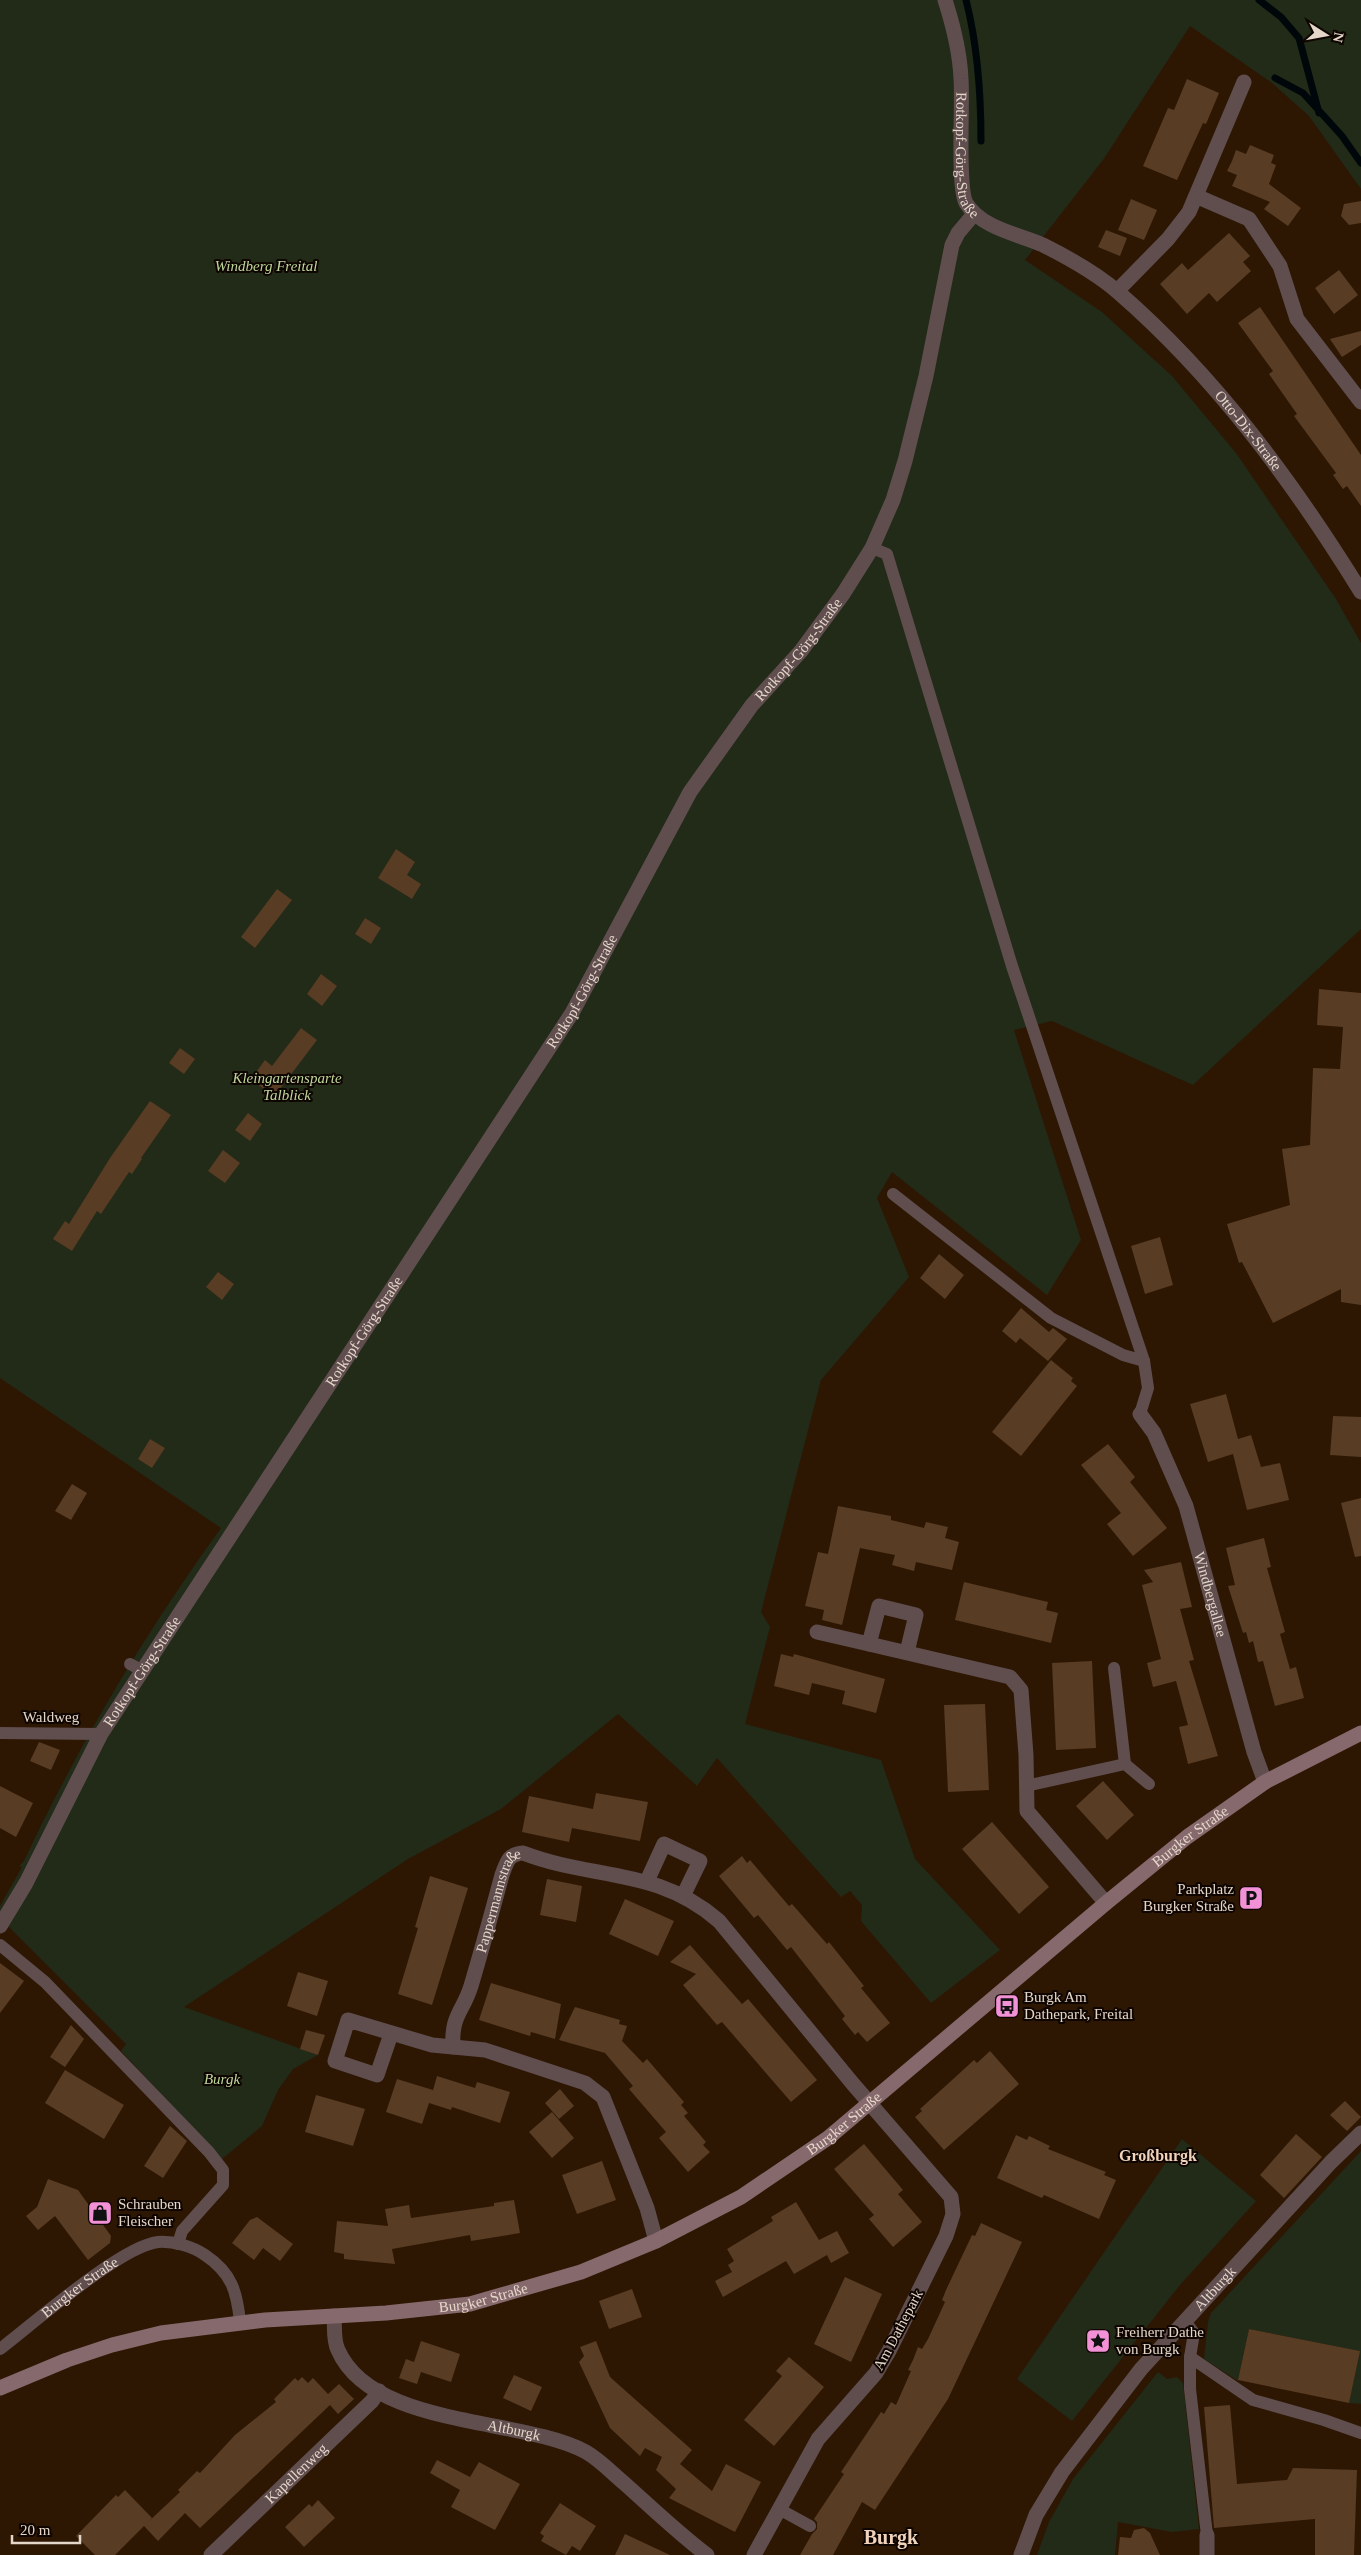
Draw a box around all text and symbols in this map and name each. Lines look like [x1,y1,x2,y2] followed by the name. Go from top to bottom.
[1301,10,1351,60] north arrow
[1330,31,1347,44] text: N
[953,92,983,222] street label: Rotkopf-Görg-Straße
[215,258,317,274] park label: Windberg Freital
[1212,387,1285,474] street label: Otto-Dix-Straße
[752,595,845,704] street label: Rotkopf-Görg-Straße
[543,931,621,1051] street label: Rotkopf-Görg-Straße
[231,1070,342,1103] park label: Kleingartensparte Talblick
[322,1273,406,1389] street label: Rotkopf-Görg-Straße
[1191,1550,1230,1639] street label: Windbergallee
[100,1613,184,1729] street label: Rotkopf-Görg-Straße
[23,1709,80,1725] street label: Waldweg
[1149,1802,1232,1870] street label: Burgker Straße
[473,1845,523,1955] street label: Pappermannstraße
[1143,1881,1234,1914] place label: Parkplatz Burgker Straße
[1238,1885,1264,1911] parking icon: Parkplatz Burgker Straße
[1024,1989,1133,2022] place label: Burgk Am Dathepark, Freital
[994,1993,1020,2019] bus stop icon: Burgk Am Dathepark, Freital
[204,2071,240,2087] park label: Burgk
[804,2088,885,2158] street label: Burgker Straße
[1119,2147,1197,2165] district label: Großburgk
[118,2196,182,2229] place label: Schrauben Fleischer
[87,2200,113,2226] shop icon: Schrauben Fleischer
[38,2253,121,2321] street label: Burgker Straße
[1191,2263,1239,2314] street label: Altburgk
[438,2280,530,2315] street label: Burgker Straße
[870,2287,926,2373] street label: Am Dathepark
[1116,2324,1204,2357] place label: Freiherr Dathe von Burgk
[1085,2328,1111,2354] place icon: Freiherr Dathe von Burgk
[486,2417,543,2444] street label: Altburgk
[262,2440,331,2507] street label: Kapellenweg
[12,2512,80,2544] scale bar
[20,2522,51,2538] text: 20 m
[864,2526,919,2549] district label: Burgk

